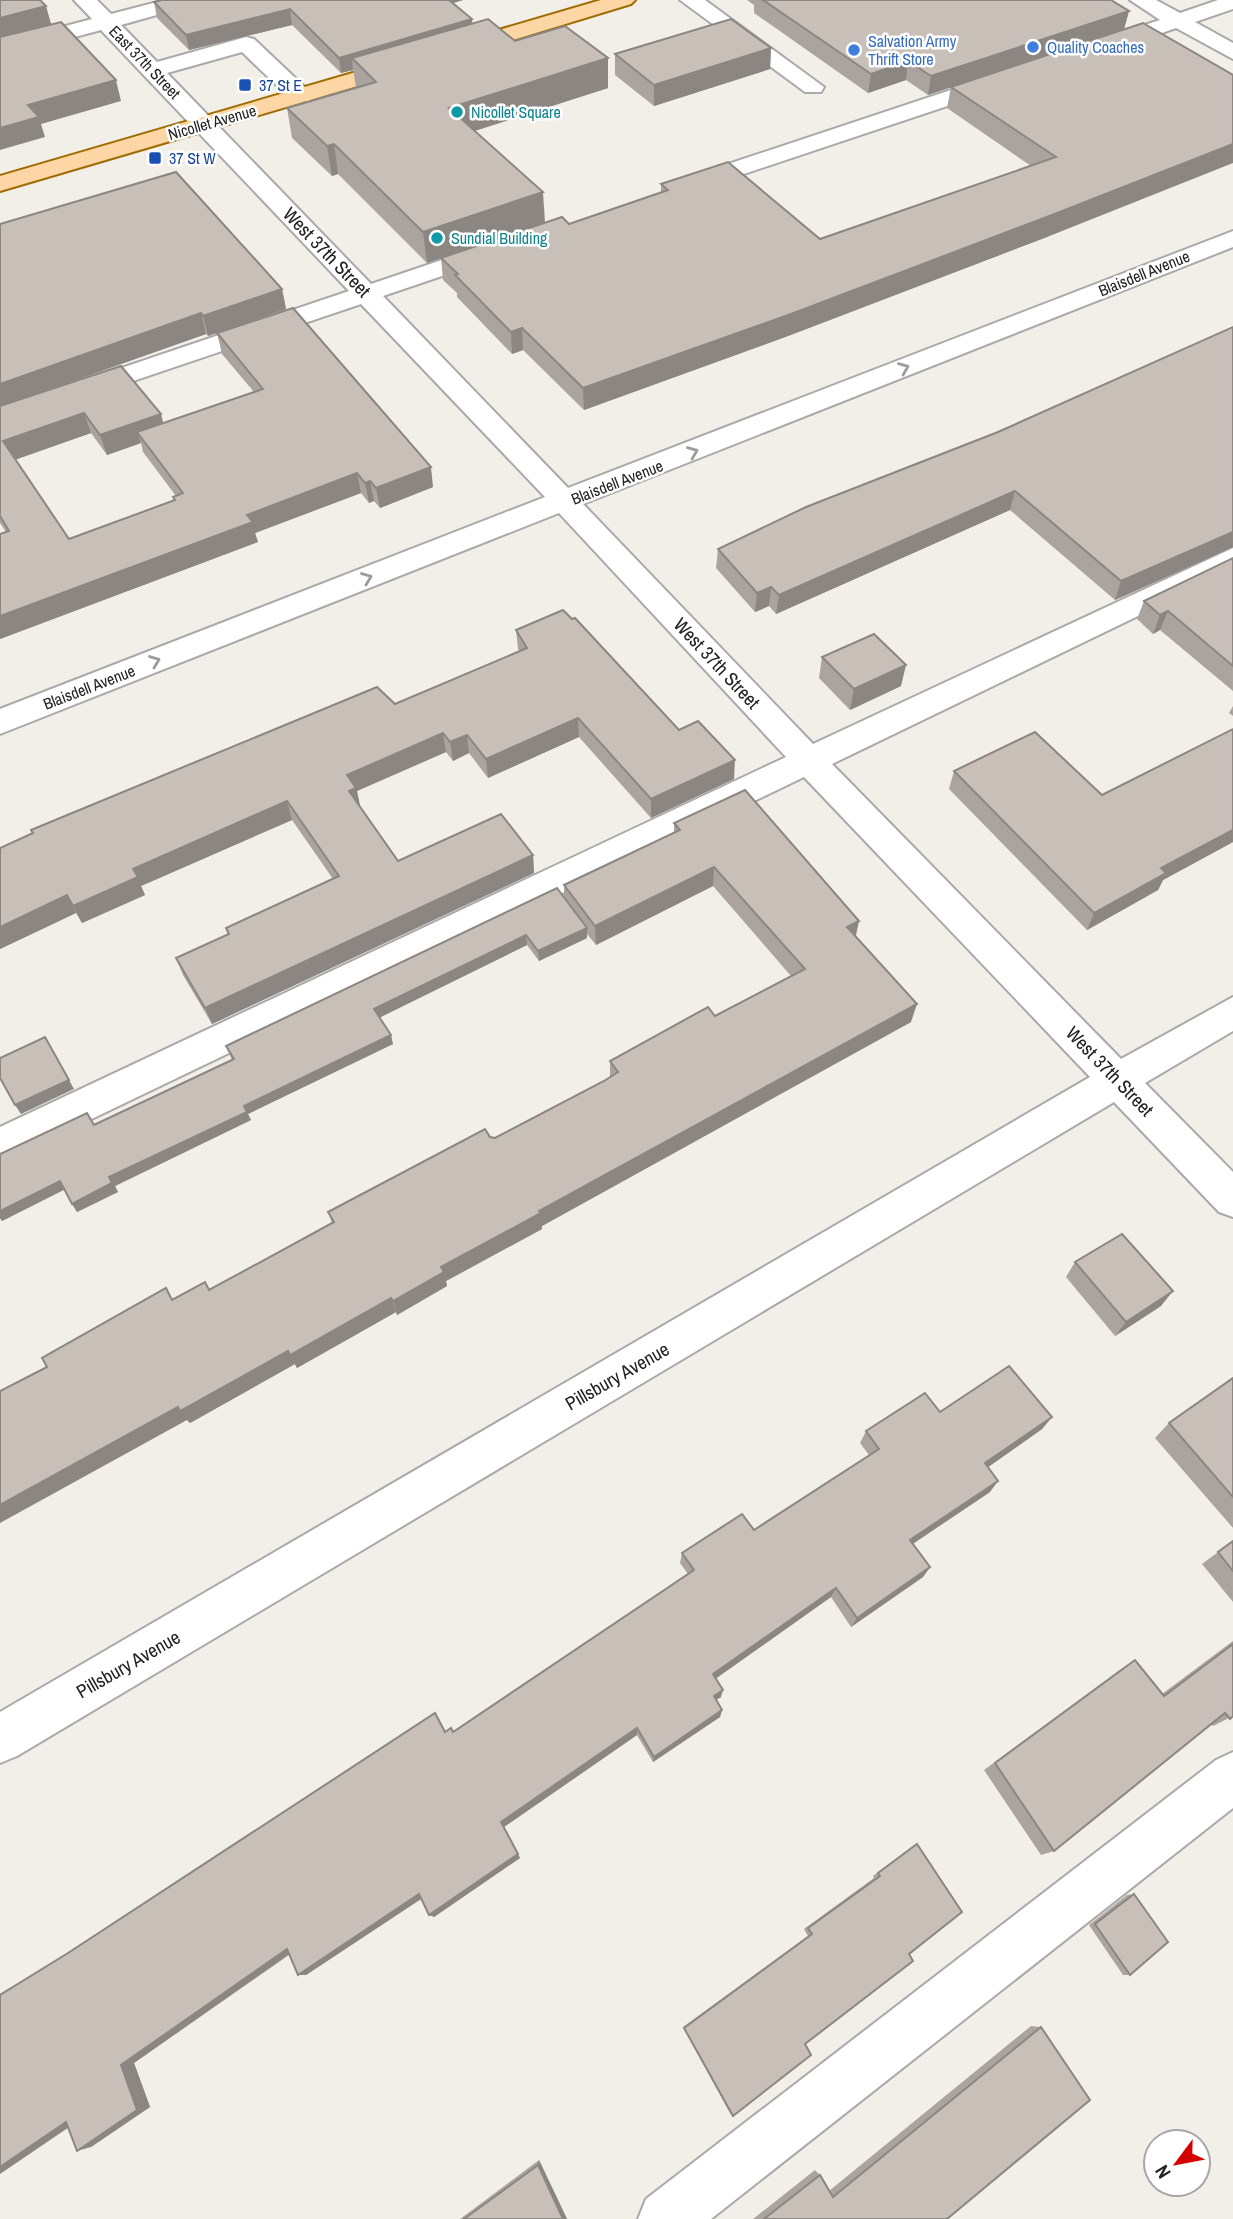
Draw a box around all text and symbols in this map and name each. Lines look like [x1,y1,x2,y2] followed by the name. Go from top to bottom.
[104,21,186,104] street label: East 37th Street
[868,30,957,70] place label: Salvation Army Thrift Store
[1047,36,1144,58] place label: Quality Coaches
[1025,39,1041,55] marker: Quality Coaches
[846,42,862,58] marker: Salvation Army Thrift Store
[259,74,302,96] place label: 37 St E
[237,77,253,93] marker: 37 St E
[165,99,259,145] street label: Nicollet Avenue
[471,101,561,123] place label: Nicollet Square
[449,104,465,120] marker: Nicollet Square
[169,147,216,169] place label: 37 St W
[147,150,163,166] marker: 37 St W
[277,201,377,303] street label: West 37th Street
[451,227,548,249] place label: Sundial Building
[429,230,445,246] marker: Sundial Building
[1095,245,1193,301] street label: Blaisdell Avenue
[898,363,910,377] one-way arrow
[686,446,698,460] one-way arrow
[568,454,666,510] street label: Blaisdell Avenue
[360,573,372,587] one-way arrow
[668,612,766,715] street label: West 37th Street
[148,656,160,670] one-way arrow
[40,659,138,715] street label: Blaisdell Avenue
[1060,1020,1160,1122] street label: West 37th Street
[560,1336,674,1416] street label: Pillsbury Avenue
[71,1624,185,1704] street label: Pillsbury Avenue
[1142,2128,1212,2198] north arrow
[1149,2160,1177,2184] text: N

